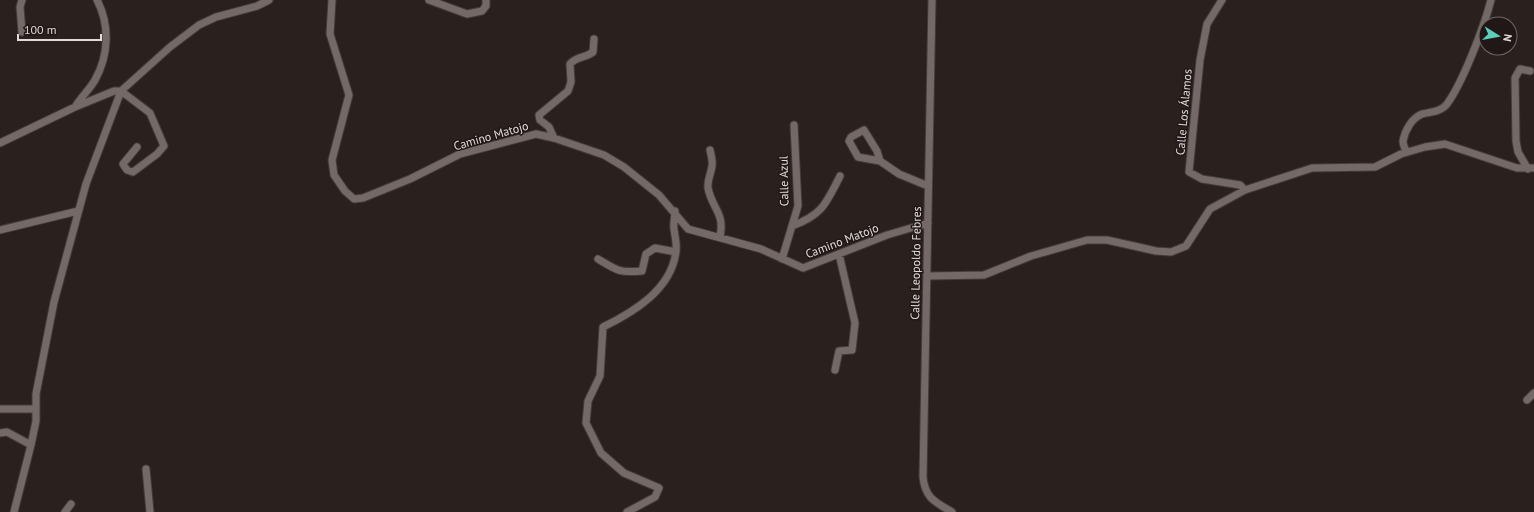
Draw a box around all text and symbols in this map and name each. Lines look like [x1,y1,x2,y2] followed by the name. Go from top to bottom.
[18,16,101,42] scale bar
[1478,16,1518,56] north arrow
[24,22,57,37] text: 100 m
[1500,33,1515,43] text: N
[1172,68,1195,156] street label: Calle Los Álamos
[452,118,530,153] street label: Camino Matojo
[776,155,791,206] street label: Calle Azul
[907,206,924,320] street label: Calle Leopoldo Febres
[803,220,881,261] street label: Camino Matojo

